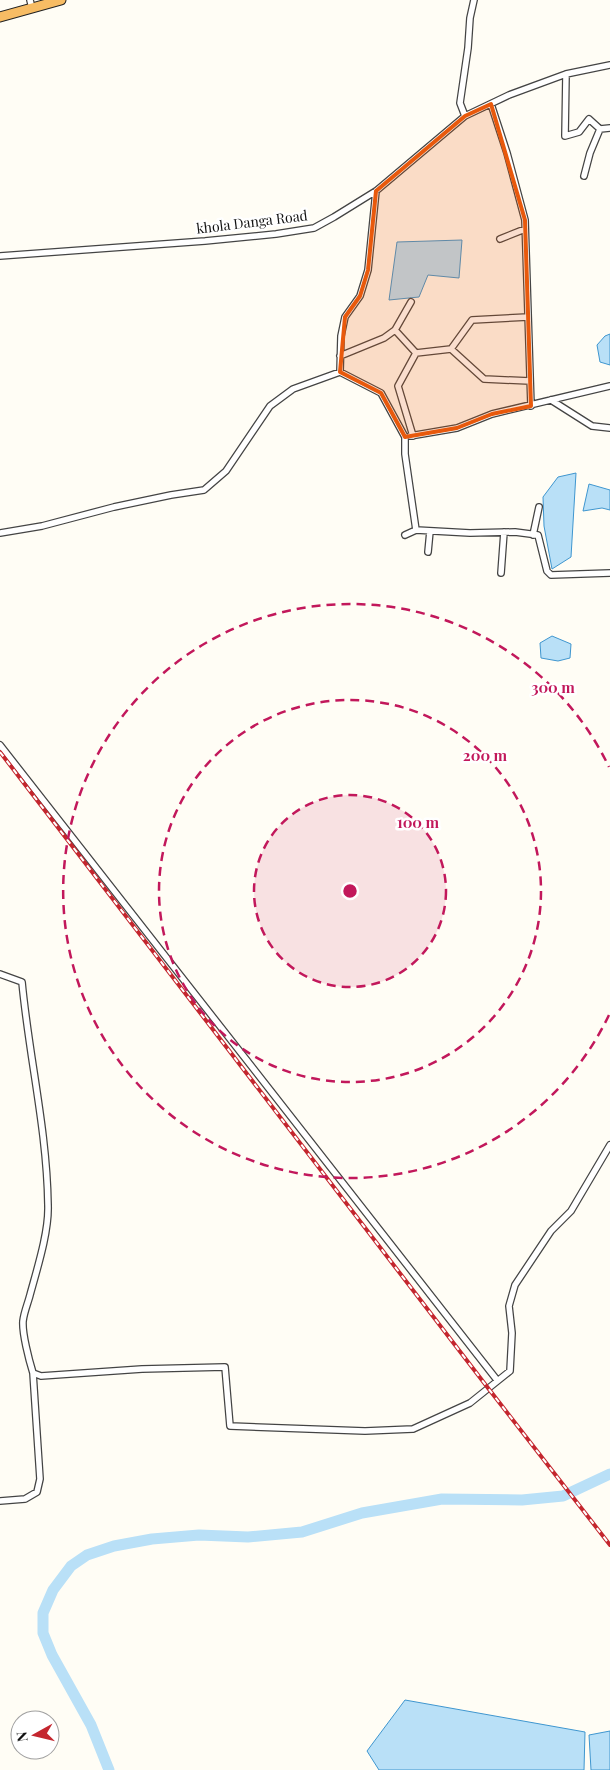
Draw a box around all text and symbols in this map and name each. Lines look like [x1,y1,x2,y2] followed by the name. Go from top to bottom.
[195,205,309,238] street label: khola Danga Road
[531,677,575,697] text: 300 m
[463,745,508,765] text: 200 m
[397,812,440,832] text: 100 m
[341,882,359,900] centre of rings
[10,1710,60,1760] north arrow
[12,1731,32,1743] text: N

